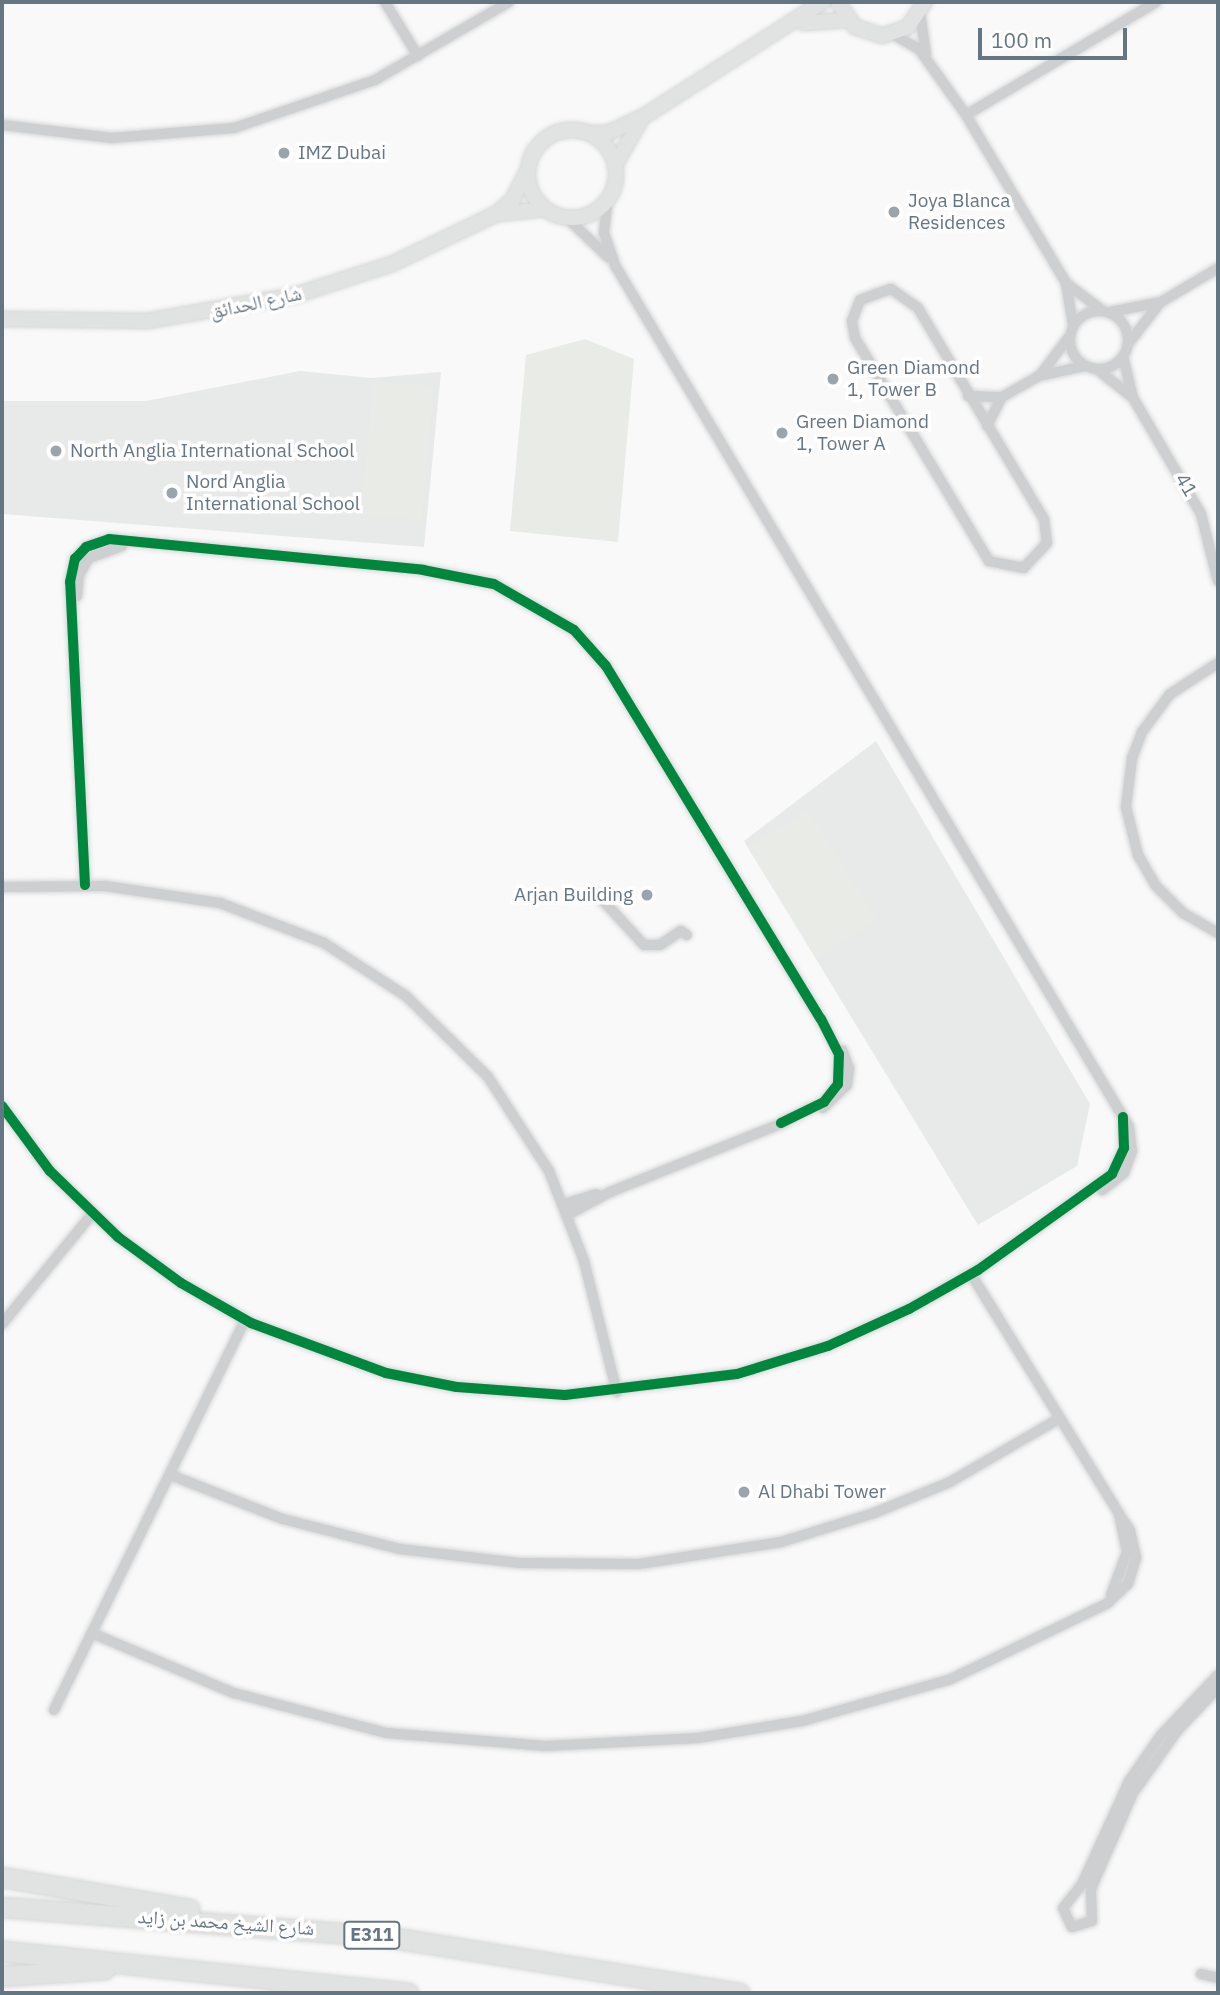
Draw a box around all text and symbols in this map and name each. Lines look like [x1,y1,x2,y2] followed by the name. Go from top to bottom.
[982,14,1131,58] scale bar
[991,26,1052,54] text: 100 m
[298,142,386,164] place label: IMZ Dubai
[276,145,292,161] marker: IMZ Dubai
[908,190,1010,234] place label: Joya Blanca Residences
[886,204,902,220] marker: Joya Blanca Residences
[208,282,304,324] street label: شارع الحدائق
[847,357,980,401] place label: Green Diamond 1, Tower B
[825,371,841,387] marker: Green Diamond 1, Tower B
[796,411,929,455] place label: Green Diamond 1, Tower A
[774,425,790,441] marker: Green Diamond 1, Tower A
[70,440,354,462] place label: North Anglia International School
[48,443,64,459] marker: North Anglia International School
[1170,469,1202,501] street label: 41
[186,471,360,515] place label: Nord Anglia International School
[164,485,180,501] marker: Nord Anglia International School
[514,884,633,906] place label: Arjan Building
[639,887,655,903] marker: Arjan Building
[758,1481,886,1503] place label: Al Dhabi Tower
[736,1484,752,1500] marker: Al Dhabi Tower
[137,1905,315,1941] street label: شارع الشيخ محمد بن زايد
[342,1921,402,1950] road number: E311

